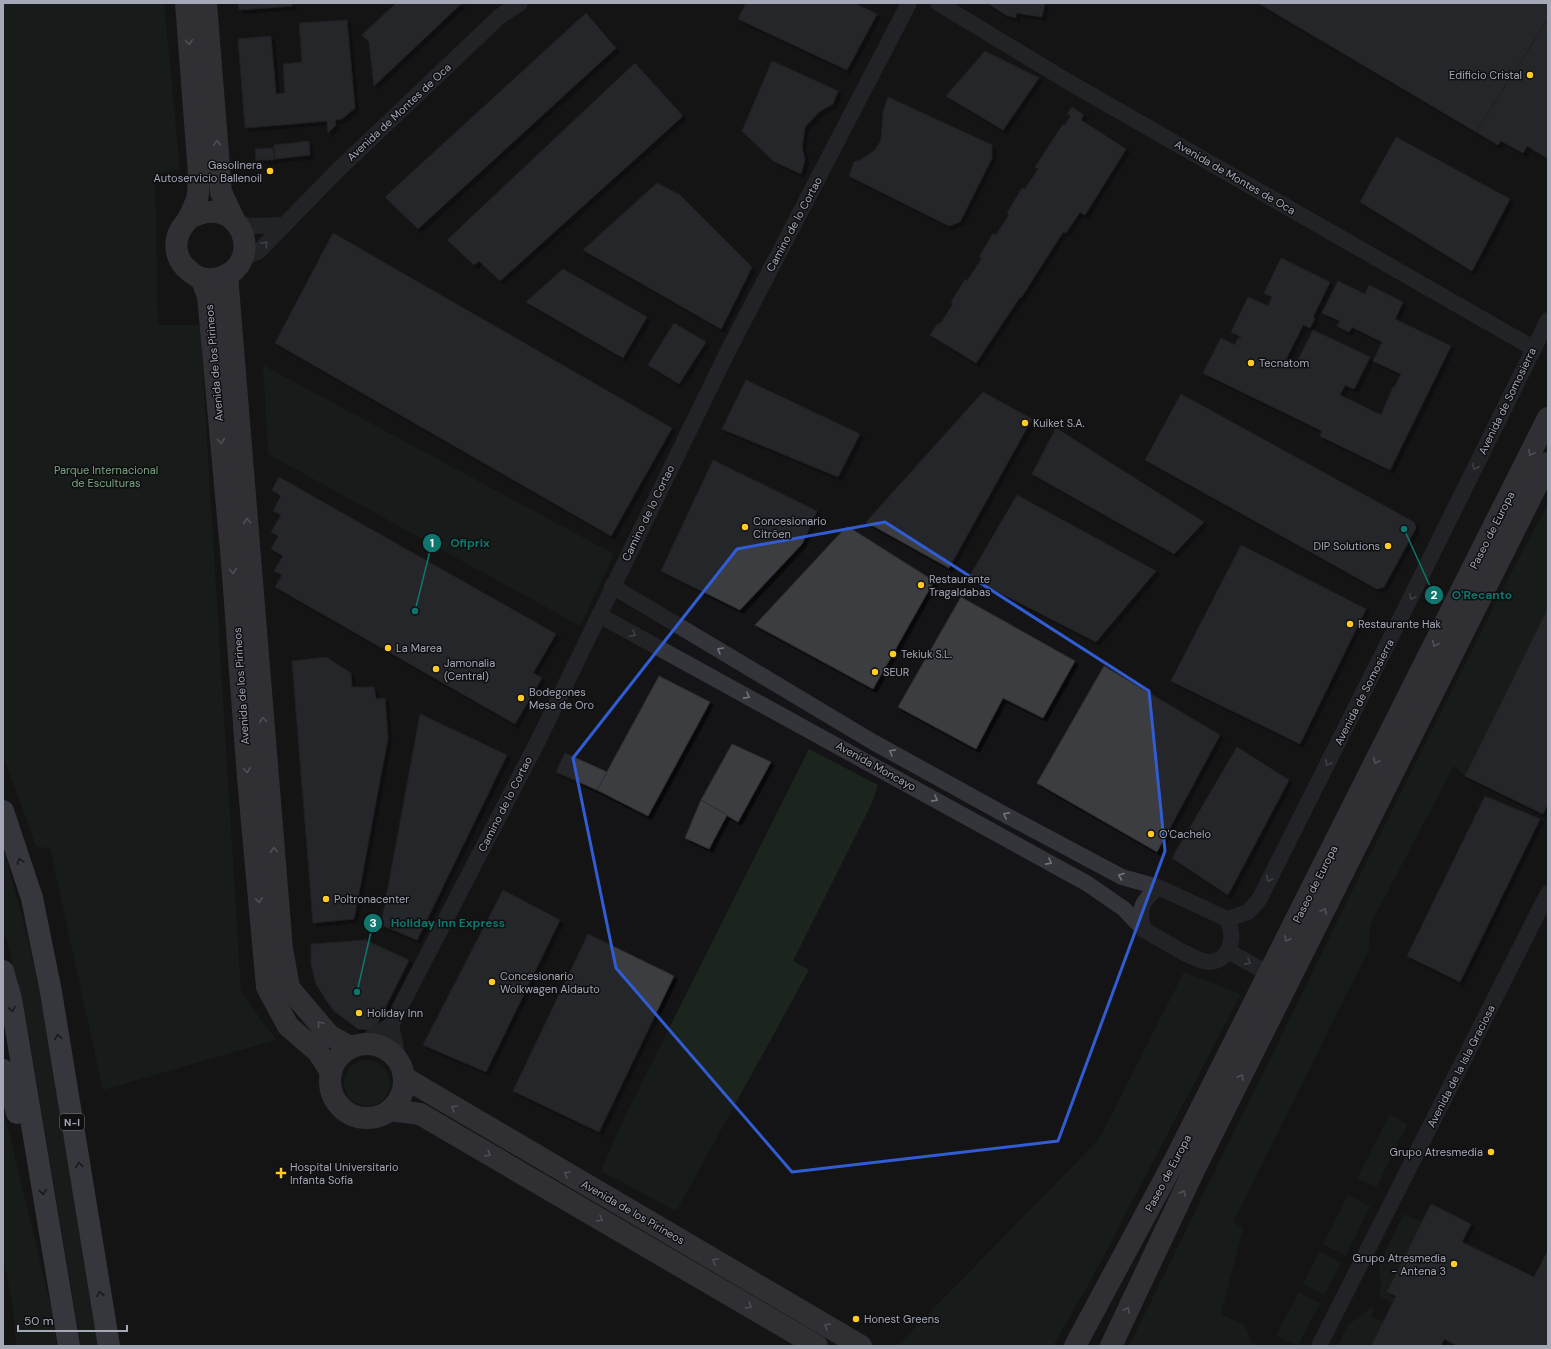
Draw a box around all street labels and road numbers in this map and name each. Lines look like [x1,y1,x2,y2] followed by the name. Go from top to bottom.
[344,60,454,164] street label: Avenida de Montes de Oca
[1172,137,1298,217] street label: Avenida de Montes de Oca
[763,174,825,274] street label: Camino de lo Cortao
[202,304,226,422] street label: Avenida de los Pirineos
[1475,345,1539,457] street label: Avenida de Somosierra
[619,463,677,563] street label: Camino de lo Cortao
[1466,489,1518,571] street label: Paseo de Europa
[230,627,252,745] street label: Avenida de los Pirineos
[1331,637,1397,747] street label: Avenida de Somosierra
[833,738,919,794] street label: Avenida Moncayo
[475,754,535,854] street label: Camino de lo Cortao
[1289,843,1341,925] street label: Paseo de Europa
[1424,1002,1498,1130] street label: Avenida de la Isla Graciosa
[60,1114,84,1130] road number: N-I
[1142,1132,1194,1214] street label: Paseo de Europa
[579,1177,687,1247] street label: Avenida de los Pirineos

